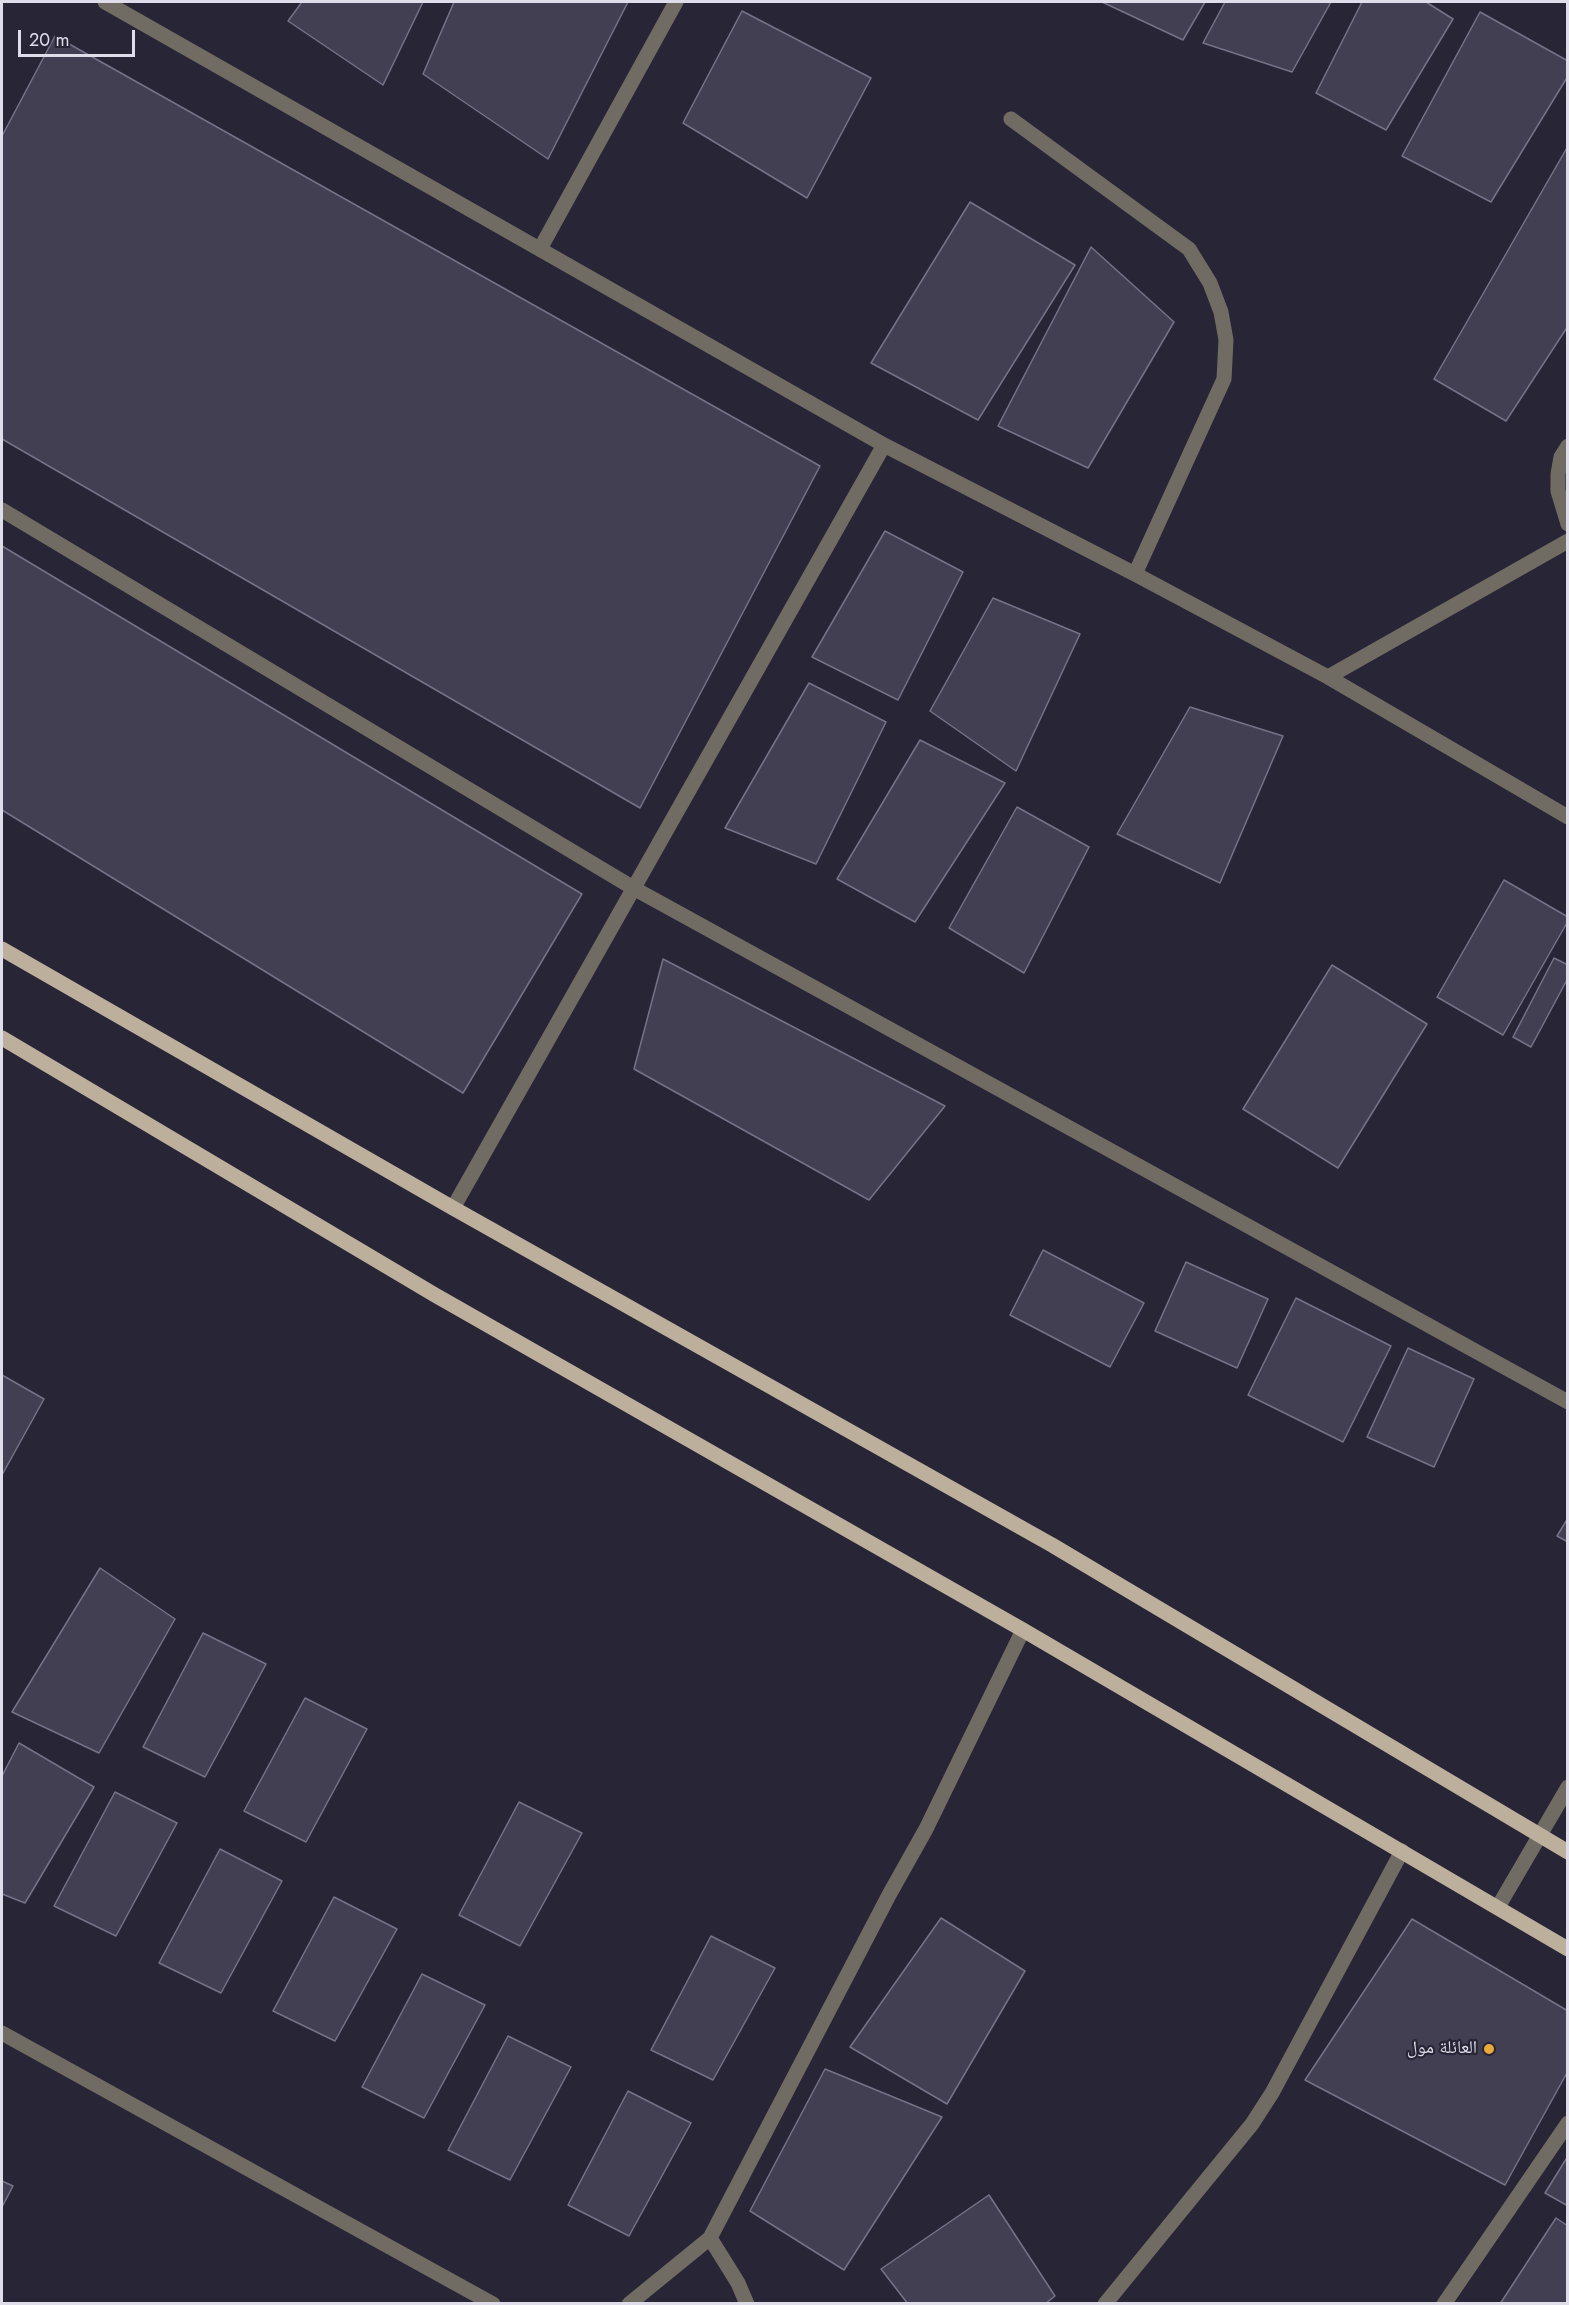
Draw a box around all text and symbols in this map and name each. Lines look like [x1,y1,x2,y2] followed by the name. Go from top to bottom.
[21,18,138,56] scale bar
[29,27,69,53] text: 20 m
[1407,2038,1477,2060] place label: العائلة مول
[1482,2042,1496,2056] marker: العائلة مول

